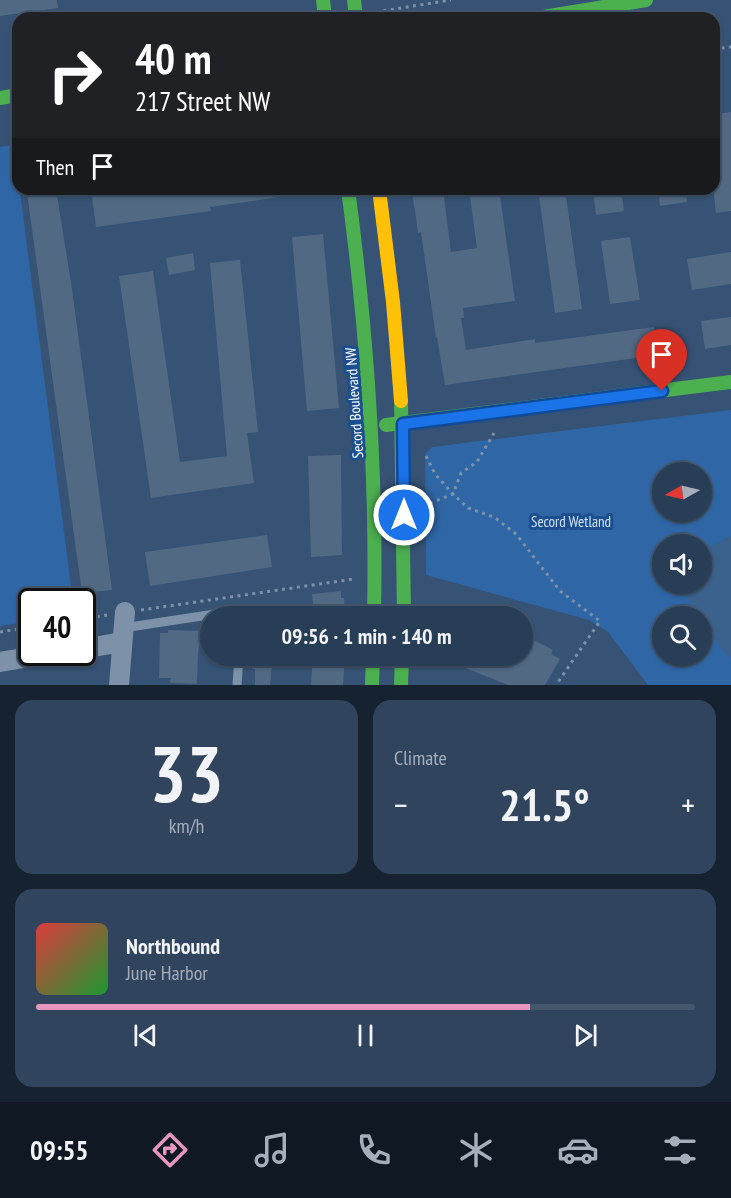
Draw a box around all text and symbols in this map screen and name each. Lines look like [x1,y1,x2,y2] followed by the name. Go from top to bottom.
[135,31,212,86] text: 40 m
[36,36,114,114] icon: right
[135,84,270,118] text: 217 Street NW
[86,150,119,183] icon: arrive
[36,153,74,181] text: Then
[636,329,687,391] pin
[645,338,678,371] icon: arrive
[341,347,367,459] street label: Secord Boulevard NW
[652,462,712,522] north arrow
[652,462,712,666] map controls
[372,483,436,547] position arrow
[531,512,611,531] park label: Secord Wetland
[652,534,712,594] button: sound
[18,588,96,666] speed limit sign: 40
[652,606,712,666] button: search
[281,622,452,650] text: 09:56 · 1 min · 140 m
[149,723,224,824] text: 33
[394,745,447,771] text: Climate
[499,775,590,833] text: 21.5°
[394,783,408,826] text: −
[681,783,695,826] text: +
[169,813,204,839] text: km/h
[126,932,220,960] text: Northbound
[126,960,208,986] text: June Harbor
[129,1019,162,1052] icon: previous
[349,1019,382,1052] icon: pause
[569,1019,602,1052] icon: next
[149,1129,191,1171] icon: directions
[251,1129,293,1171] icon: music
[353,1129,395,1171] icon: phone
[455,1129,497,1171] icon: climate
[557,1129,599,1171] icon: car
[659,1129,701,1171] icon: filters
[30,1133,88,1167] text: 09:55

